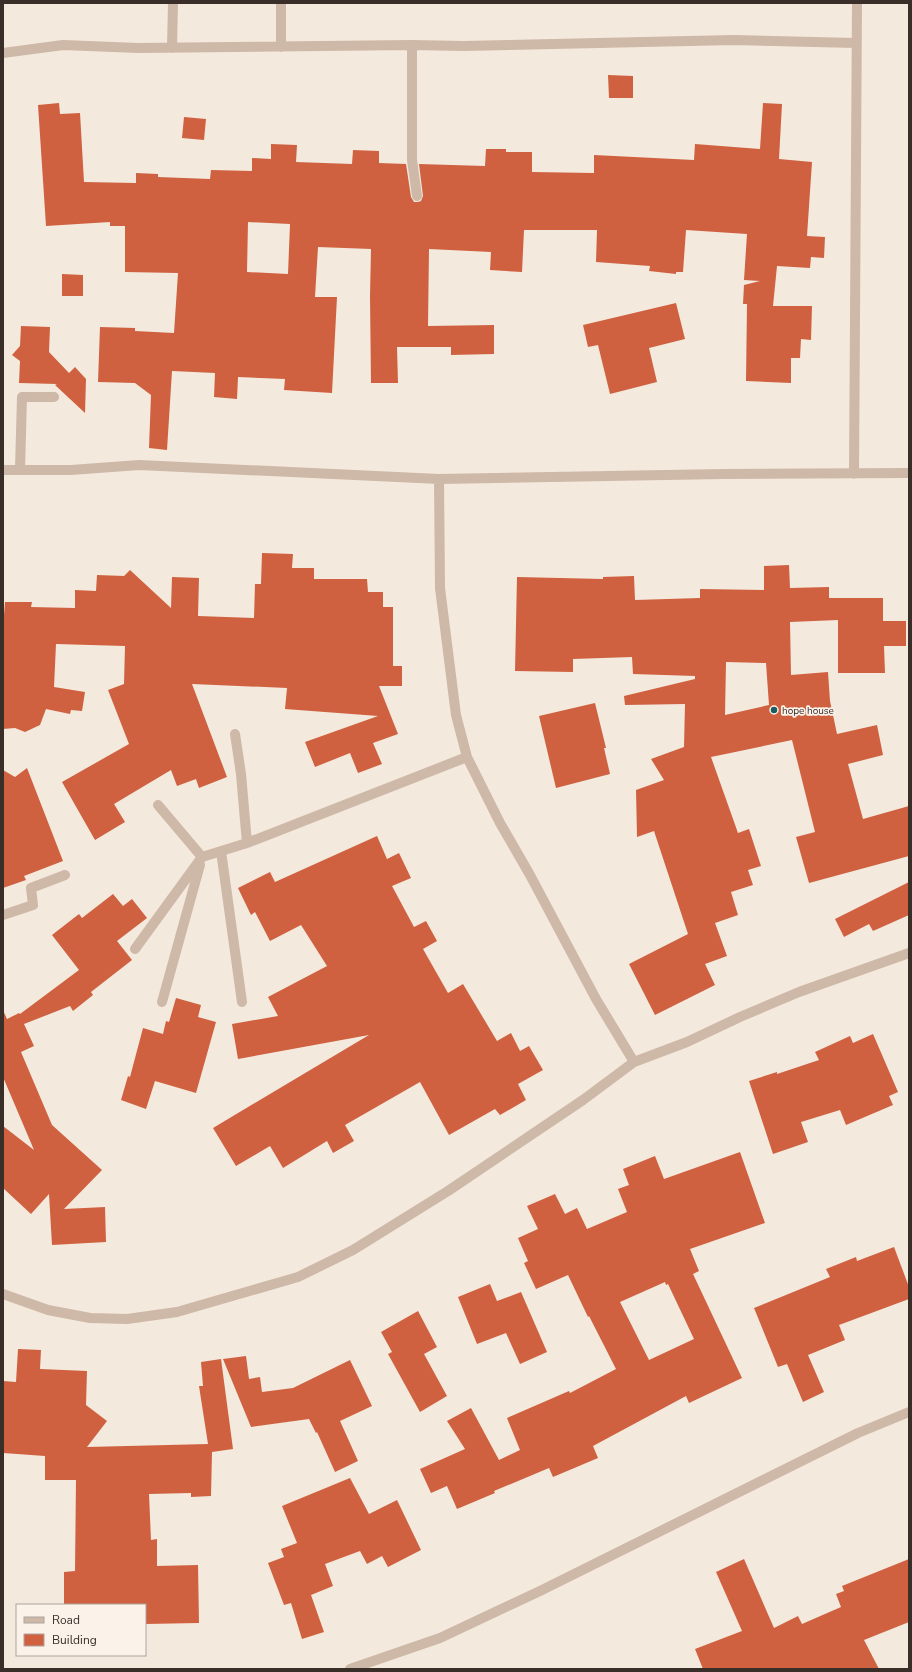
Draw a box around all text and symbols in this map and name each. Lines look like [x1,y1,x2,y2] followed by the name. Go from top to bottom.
[782,704,834,718] place label: hope house
[769,705,779,715] marker: hope house
[16,1604,146,1656] legend
[52,1612,80,1628] text: Road
[52,1632,97,1648] text: Building

